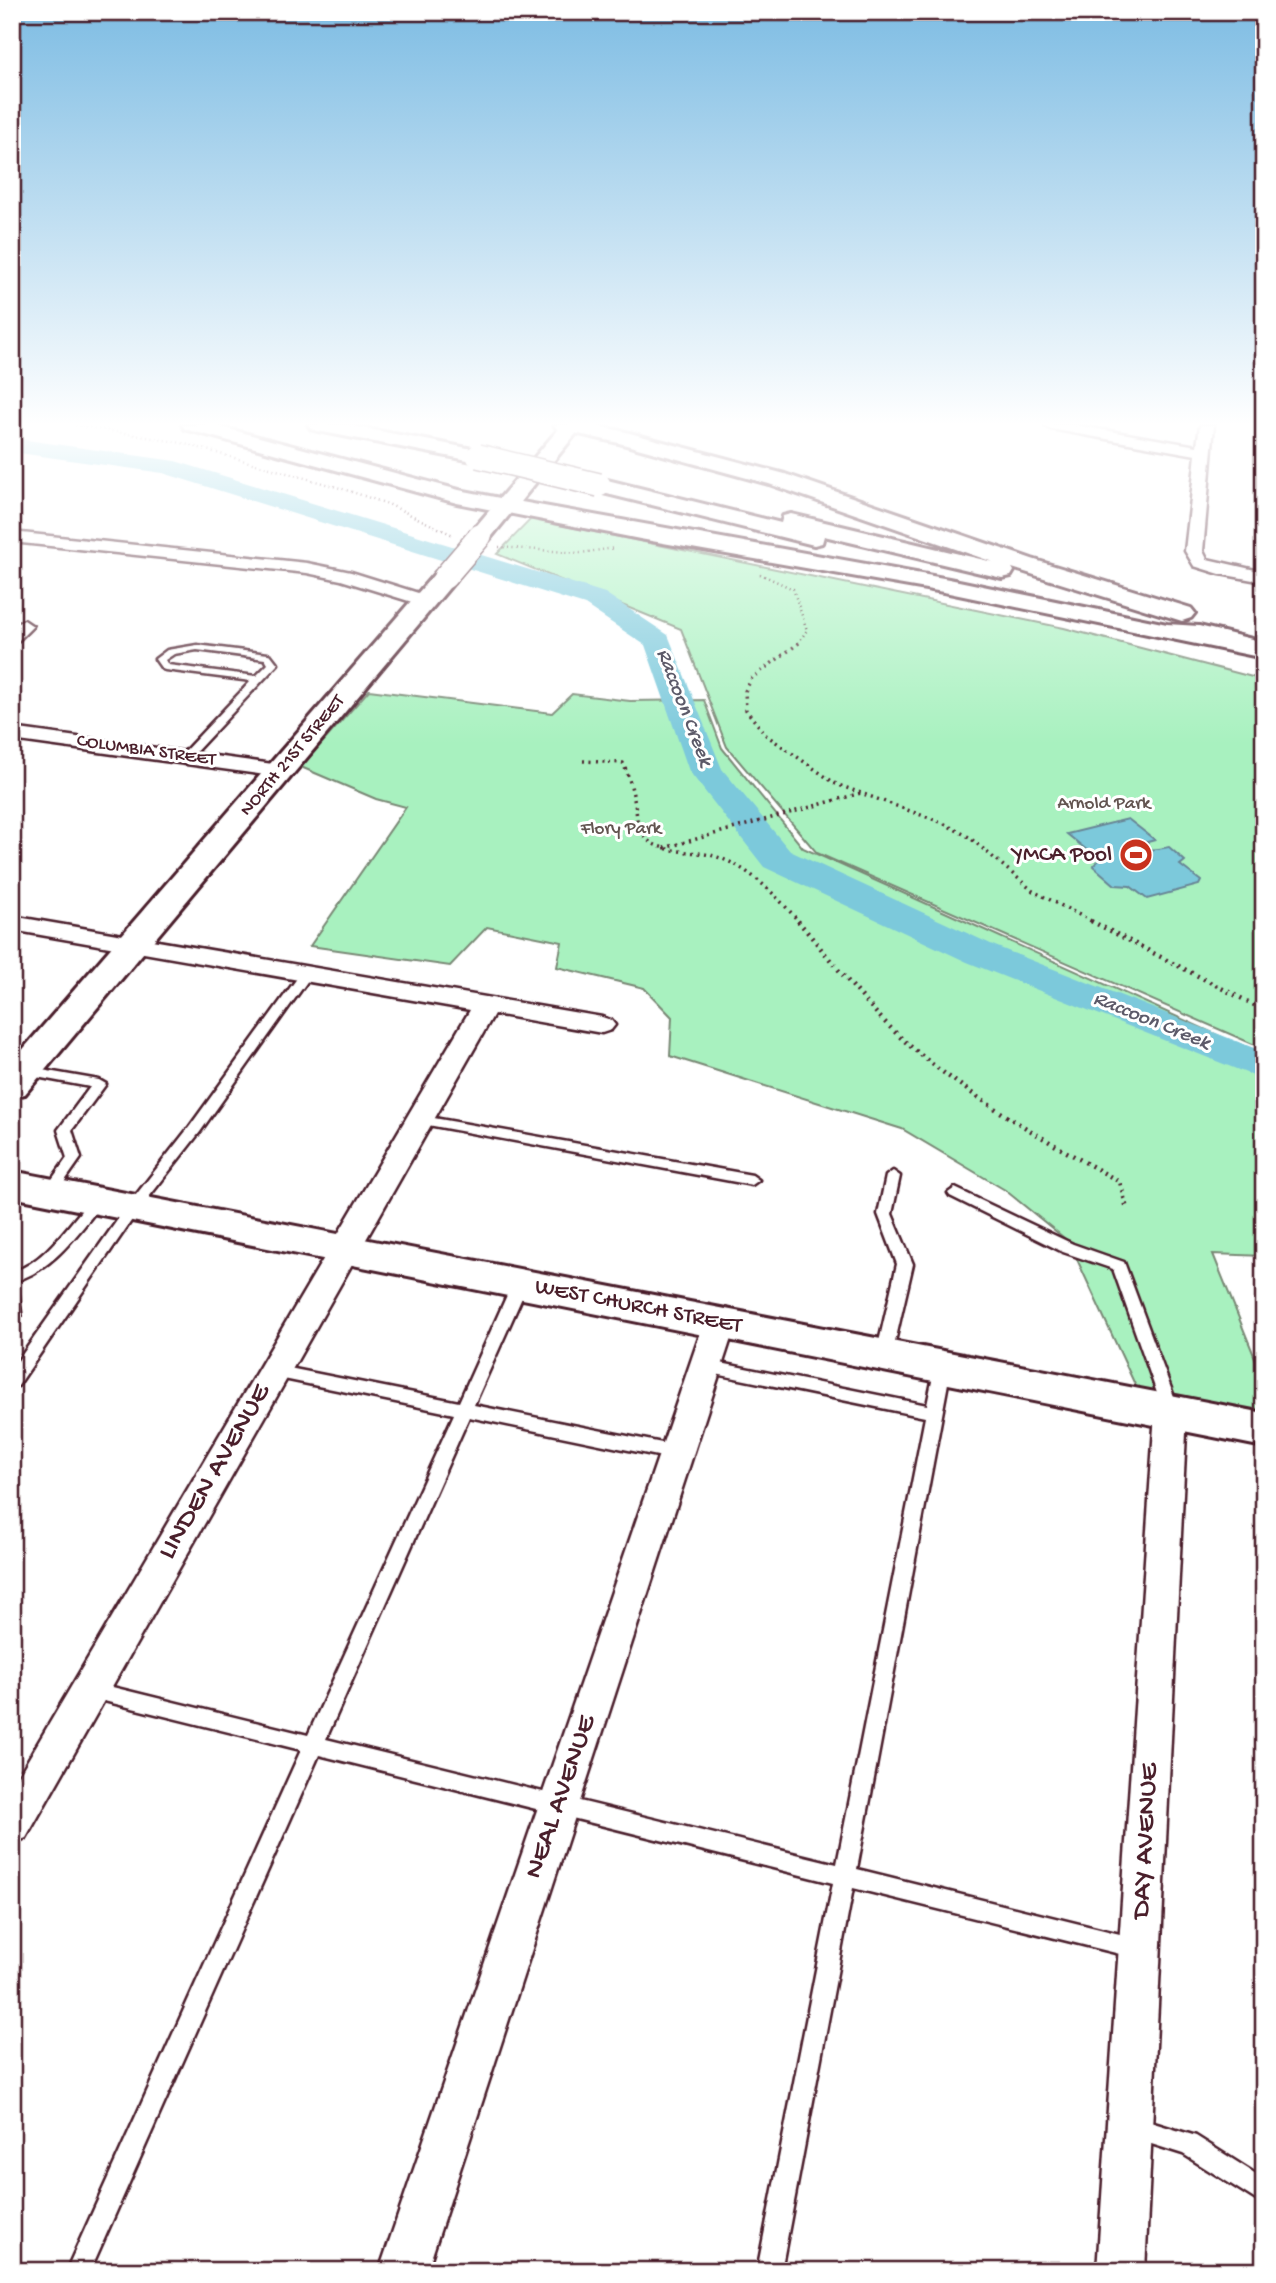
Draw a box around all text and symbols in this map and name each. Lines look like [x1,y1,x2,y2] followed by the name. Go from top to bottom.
[649,646,718,773] water label: Raccoon Creek
[236,690,351,821] street label: NORTH 21ST STREET
[75,730,218,772] street label: COLUMBIA STREET
[1058,793,1152,816] park label: Arnold Park
[580,818,663,841] park label: Flory Park
[1117,836,1155,874] sports icon: YMCA Pool
[1010,842,1112,869] place label: YMCA Pool
[1089,987,1215,1058] water label: Raccoon Creek
[532,1274,745,1340] street label: WEST CHURCH STREET
[151,1377,279,1566] street label: LINDEN AVENUE
[518,1710,605,1883] street label: NEAL AVENUE
[1125,1761,1167,1922] street label: DAY AVENUE

